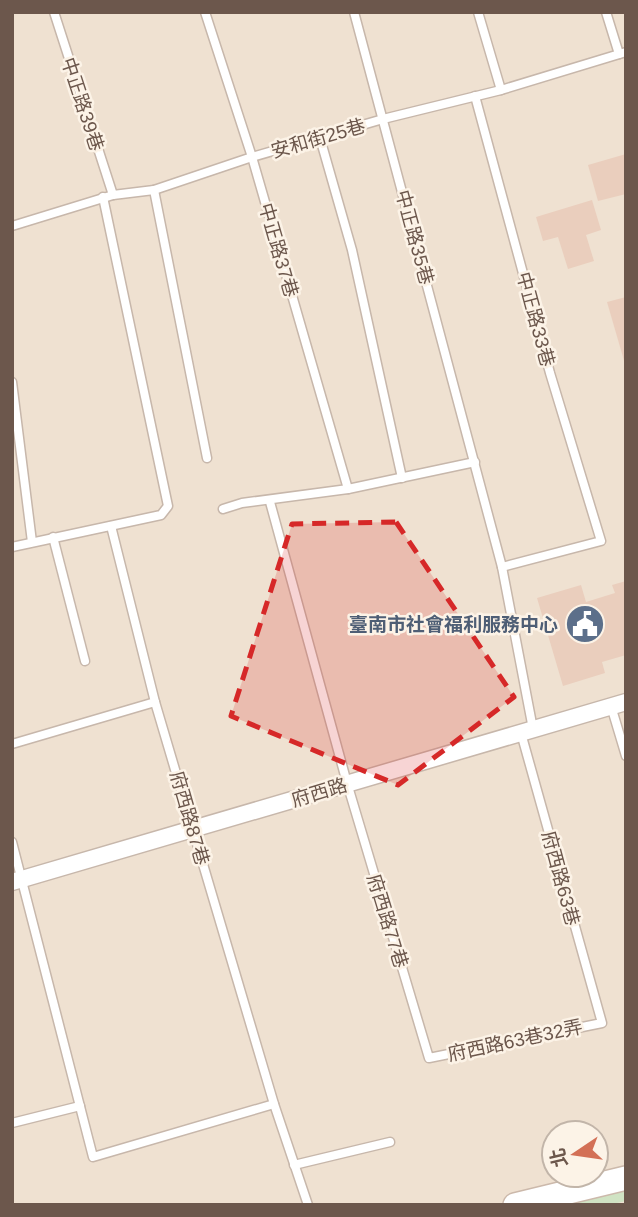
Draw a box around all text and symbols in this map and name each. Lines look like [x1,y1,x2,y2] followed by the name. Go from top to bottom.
[58,55,108,154] street label: 中正路39巷
[269,115,368,162] street label: 安和街25巷
[392,187,437,287] street label: 中正路35巷
[255,201,302,300] street label: 中正路37巷
[513,269,558,369] street label: 中正路33巷
[564,603,606,645] public building icon: 臺南市社會福利服務中心
[349,614,558,635] place label: 臺南市社會福利服務中心
[166,769,213,868] street label: 府西路87巷
[289,774,349,811] street label: 府西路
[538,828,583,928] street label: 府西路63巷
[363,872,412,971] street label: 府西路77巷
[446,1016,584,1065] street label: 府西路63巷32弄
[540,1119,610,1189] north arrow
[547,1146,571,1169] text: 北

